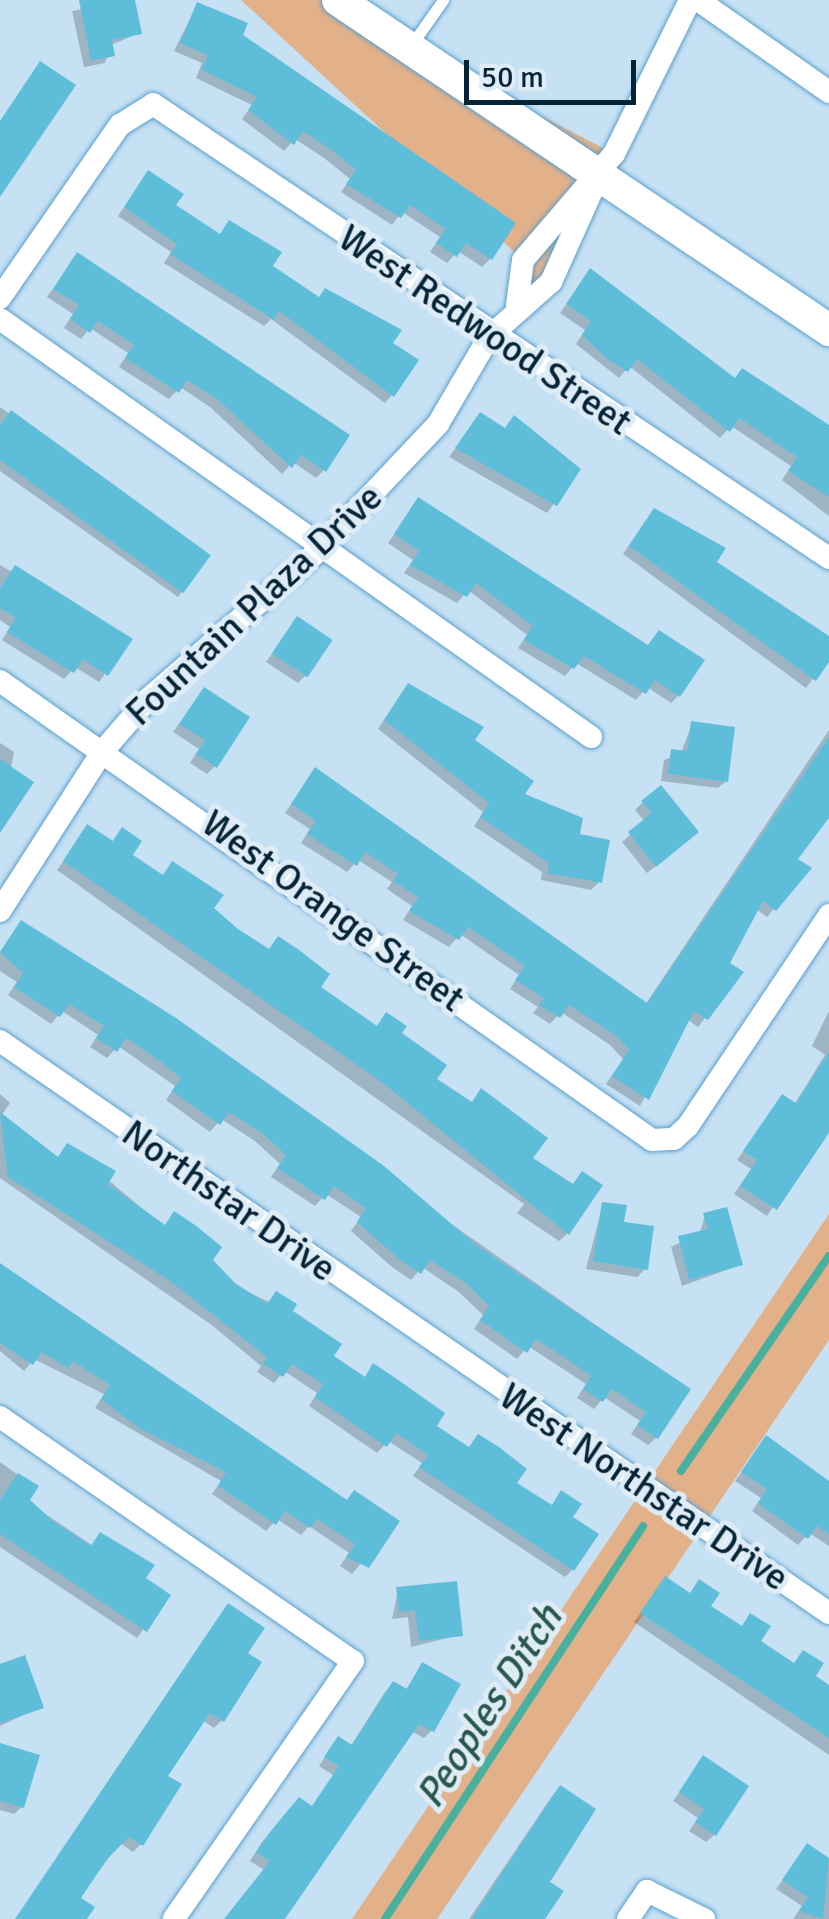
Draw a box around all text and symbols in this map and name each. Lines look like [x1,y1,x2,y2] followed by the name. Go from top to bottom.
[469,40,642,102] scale bar
[481,59,544,96] text: 50 m
[330,215,640,445] street label: West Redwood Street
[116,475,392,735] street label: Fountain Plaza Drive
[193,800,473,1022] street label: West Orange Street
[113,1110,345,1292] street label: Northstar Drive
[491,1373,797,1601] street label: West Northstar Drive
[406,1596,572,1816] water label: Peoples Ditch

